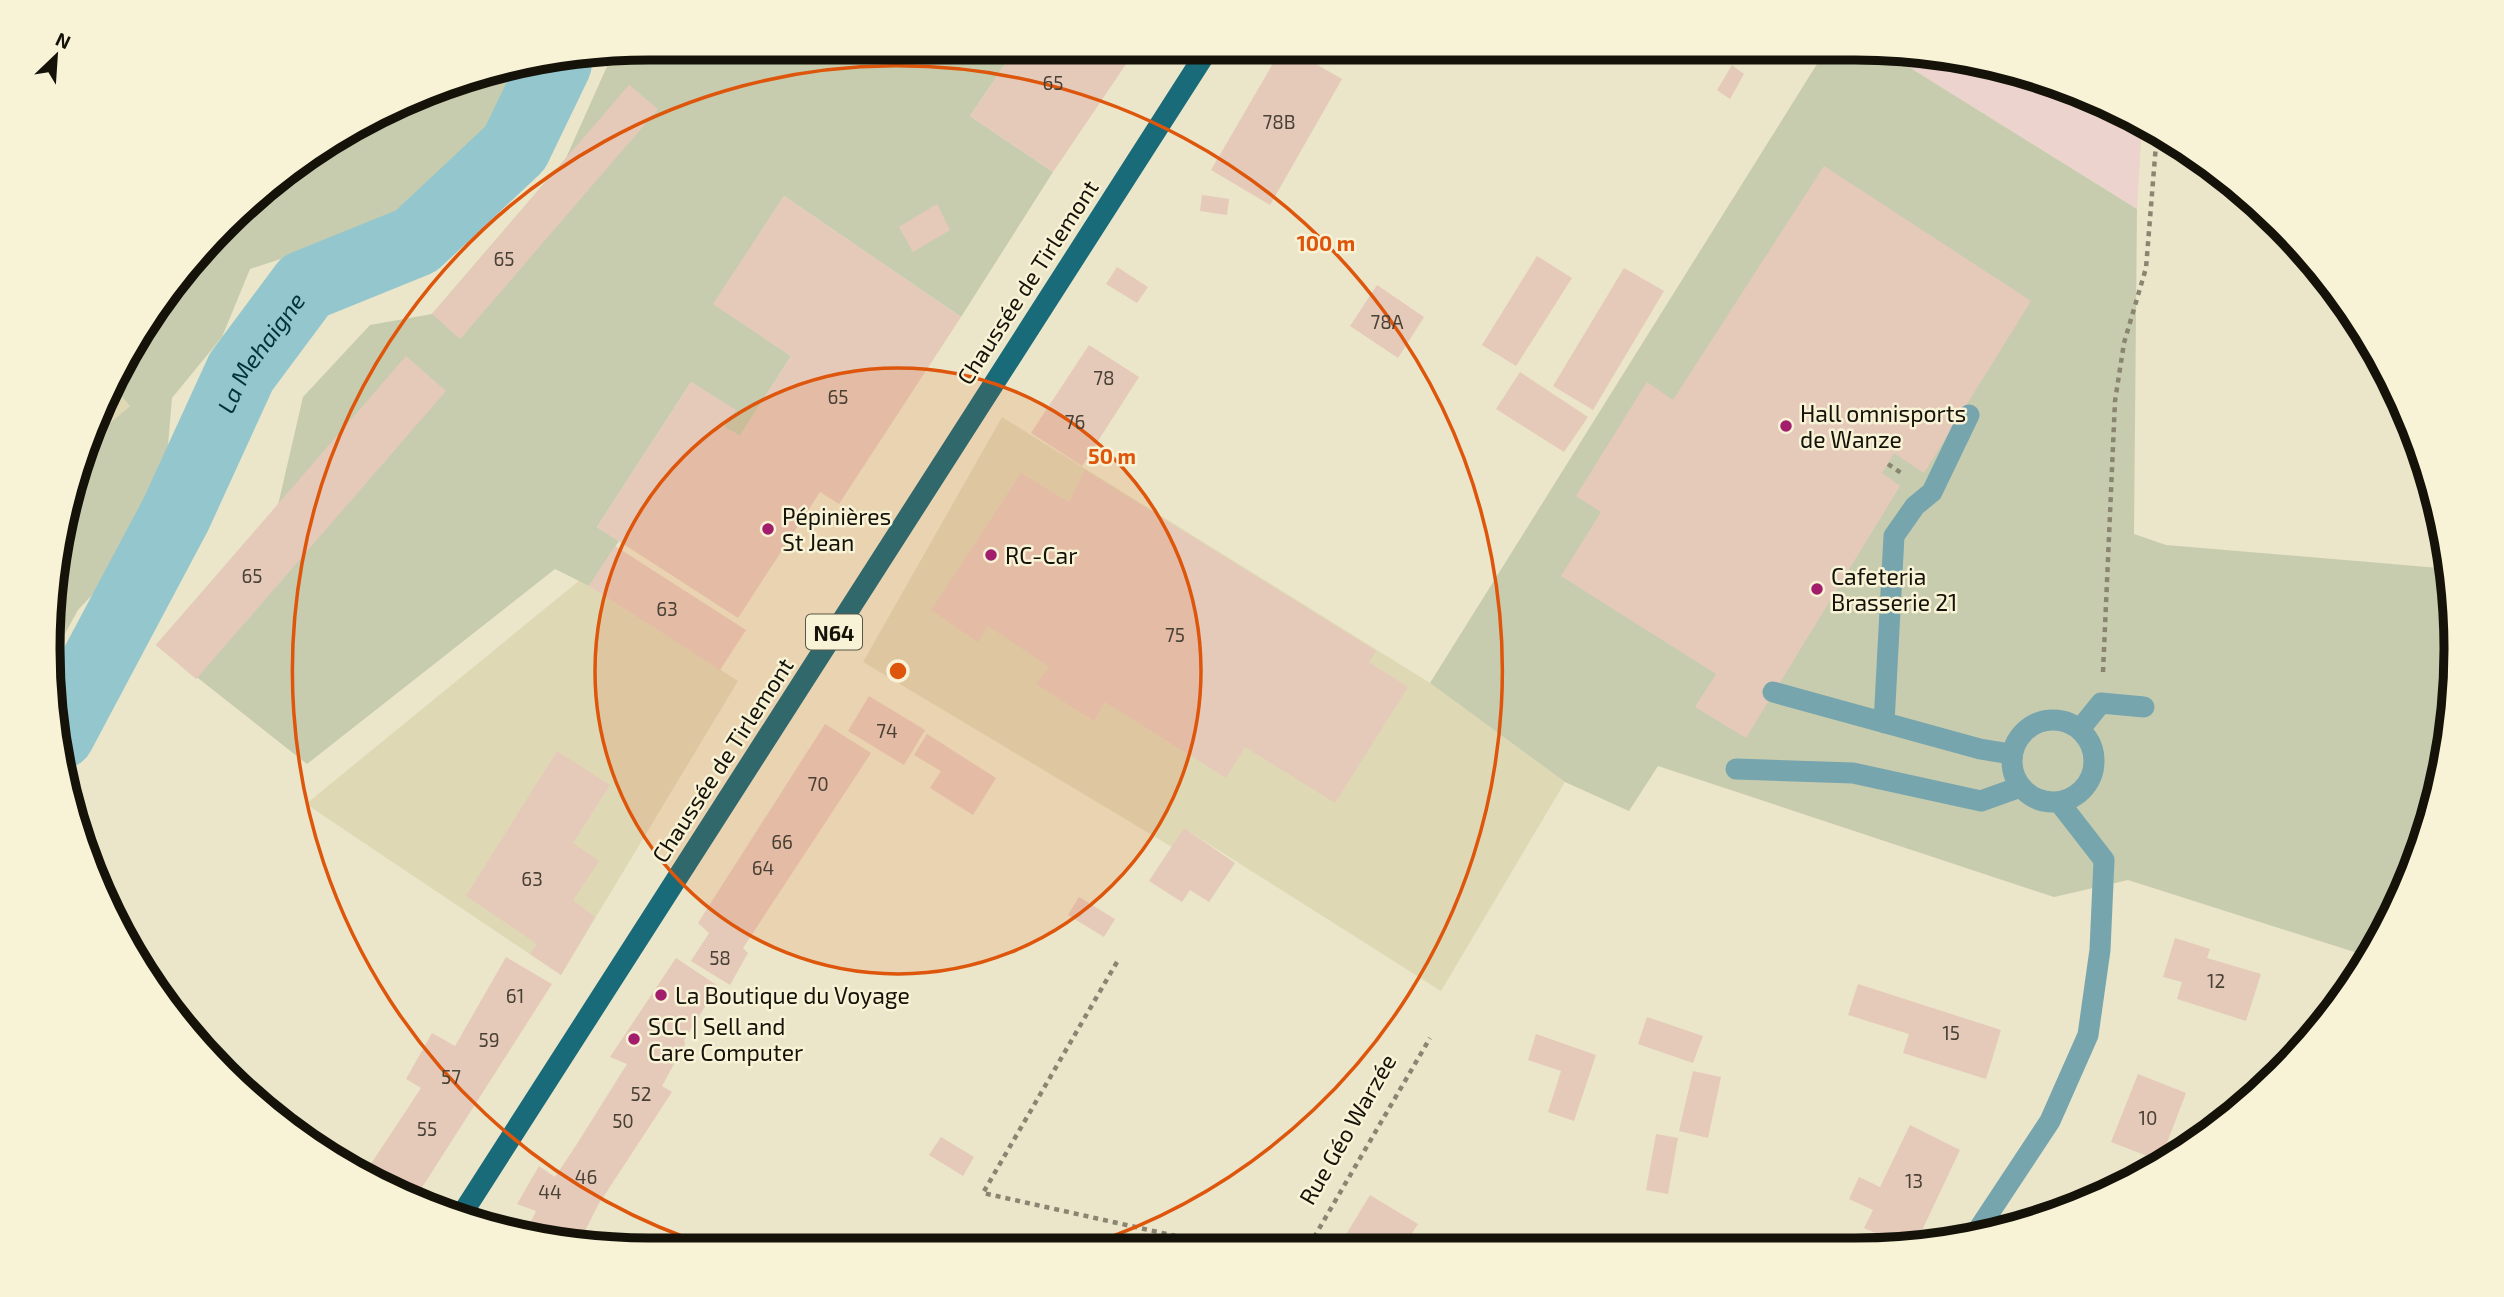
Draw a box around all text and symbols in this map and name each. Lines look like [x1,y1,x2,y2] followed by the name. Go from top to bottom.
[21,21,91,91] north arrow
[52,27,74,53] text: N
[1042,71,1064,94] house number: 65
[1262,110,1296,133] house number: 78B
[950,174,1104,390] street label: Chaussée de Tirlemont
[1297,230,1355,255] text: 100 m
[493,247,515,270] house number: 65
[210,286,310,417] water label: La Mehaigne
[1370,310,1404,333] house number: 78A
[1093,366,1115,389] house number: 78
[827,385,849,408] house number: 65
[1800,399,1966,453] place label: Hall omnisports de Wanze
[1065,410,1085,433] house number: 76
[1778,418,1794,434] marker: Hall omnisports de Wanze
[1088,443,1136,468] text: 50 m
[782,502,891,556] place label: Pépinières St Jean
[760,521,776,537] marker: Pépinières St Jean
[1005,541,1077,569] place label: RC-Car
[983,547,999,563] marker: RC-Car
[1831,562,1957,616] place label: Cafeteria Brasserie 21
[241,564,263,587] house number: 65
[1809,581,1825,597] marker: Cafeteria Brasserie 21
[656,597,678,620] house number: 63
[806,614,862,650] road number: N64
[1165,623,1185,646] house number: 75
[645,652,799,868] street label: Chaussée de Tirlemont
[886,659,910,683] centre of rings
[876,719,898,742] house number: 74
[807,772,829,795] house number: 70
[771,830,793,853] house number: 66
[752,856,774,879] house number: 64
[521,867,543,890] house number: 63
[709,946,731,969] house number: 58
[2207,969,2225,992] house number: 12
[675,981,910,1009] place label: La Boutique du Voyage
[506,984,524,1007] house number: 61
[653,987,669,1003] marker: La Boutique du Voyage
[648,1012,803,1066] place label: SCC | Sell and Care Computer
[1942,1021,1960,1044] house number: 15
[478,1028,500,1051] house number: 59
[626,1031,642,1047] marker: SCC | Sell and Care Computer
[1293,1049,1401,1209] street label: Rue Géo Warzée
[441,1065,461,1088] house number: 57
[631,1082,651,1105] house number: 52
[2138,1106,2158,1129] house number: 10
[612,1109,634,1132] house number: 50
[417,1117,437,1140] house number: 55
[575,1165,597,1188] house number: 46
[1905,1169,1923,1192] house number: 13
[538,1180,562,1203] house number: 44

